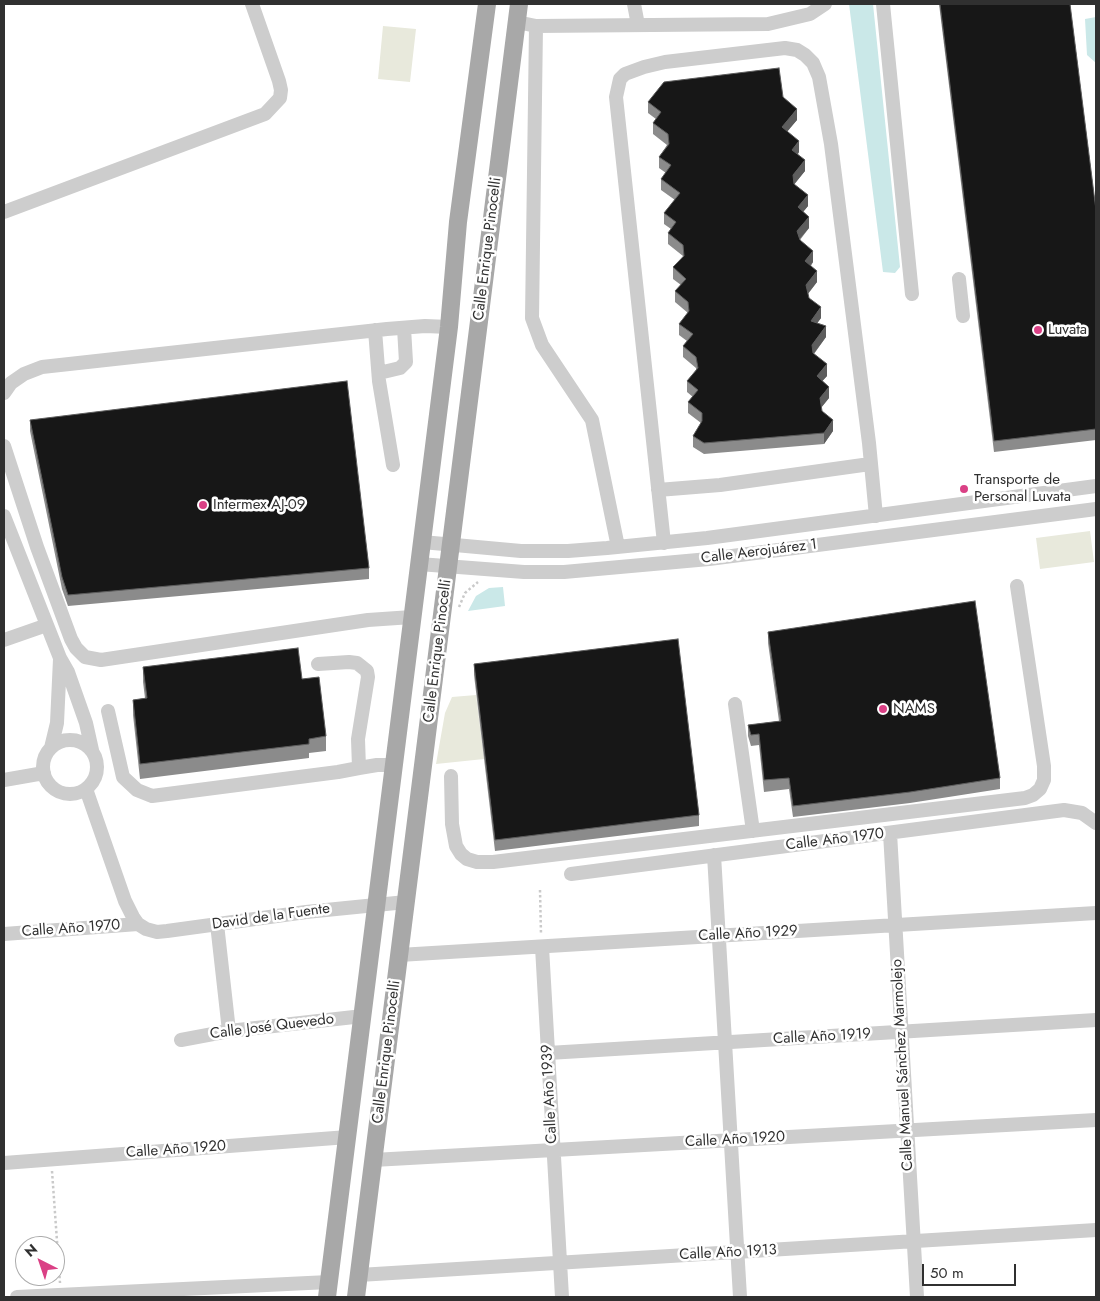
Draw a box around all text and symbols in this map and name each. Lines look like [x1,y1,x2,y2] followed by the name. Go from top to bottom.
[470,176,506,322] street label: Calle Enrique Pinocelli
[1048,321,1087,339] place label: Luvata
[1032,324,1044,336] marker: Luvata
[974,471,1071,506] place label: Transporte de Personal Luvata
[958,483,970,495] marker: Transporte de Personal Luvata
[213,496,305,514] place label: Intermex AJ-09
[197,499,209,511] marker: Intermex AJ-09
[700,536,818,568] street label: Calle Aerojuárez 1
[420,578,456,724] street label: Calle Enrique Pinocelli
[893,700,935,718] place label: NAMS
[877,703,889,715] marker: NAMS
[785,825,885,855] street label: Calle Año 1970
[211,900,331,934] street label: David de la Fuente
[21,917,121,941] street label: Calle Año 1970
[698,922,798,946] street label: Calle Año 1929
[888,959,918,1171] street label: Calle Manuel Sánchez Marmolejo
[369,979,405,1125] street label: Calle Enrique Pinocelli
[209,1010,335,1044] street label: Calle José Quevedo
[773,1025,871,1049] street label: Calle Año 1919
[538,1044,562,1144] street label: Calle Año 1939
[685,1128,785,1152] street label: Calle Año 1920
[125,1138,227,1162] street label: Calle Año 1920
[15,1236,65,1286] north arrow
[20,1239,42,1262] text: N
[679,1241,777,1265] street label: Calle Año 1913
[925,1254,1019,1286] scale bar
[930,1262,964,1284] text: 50 m

